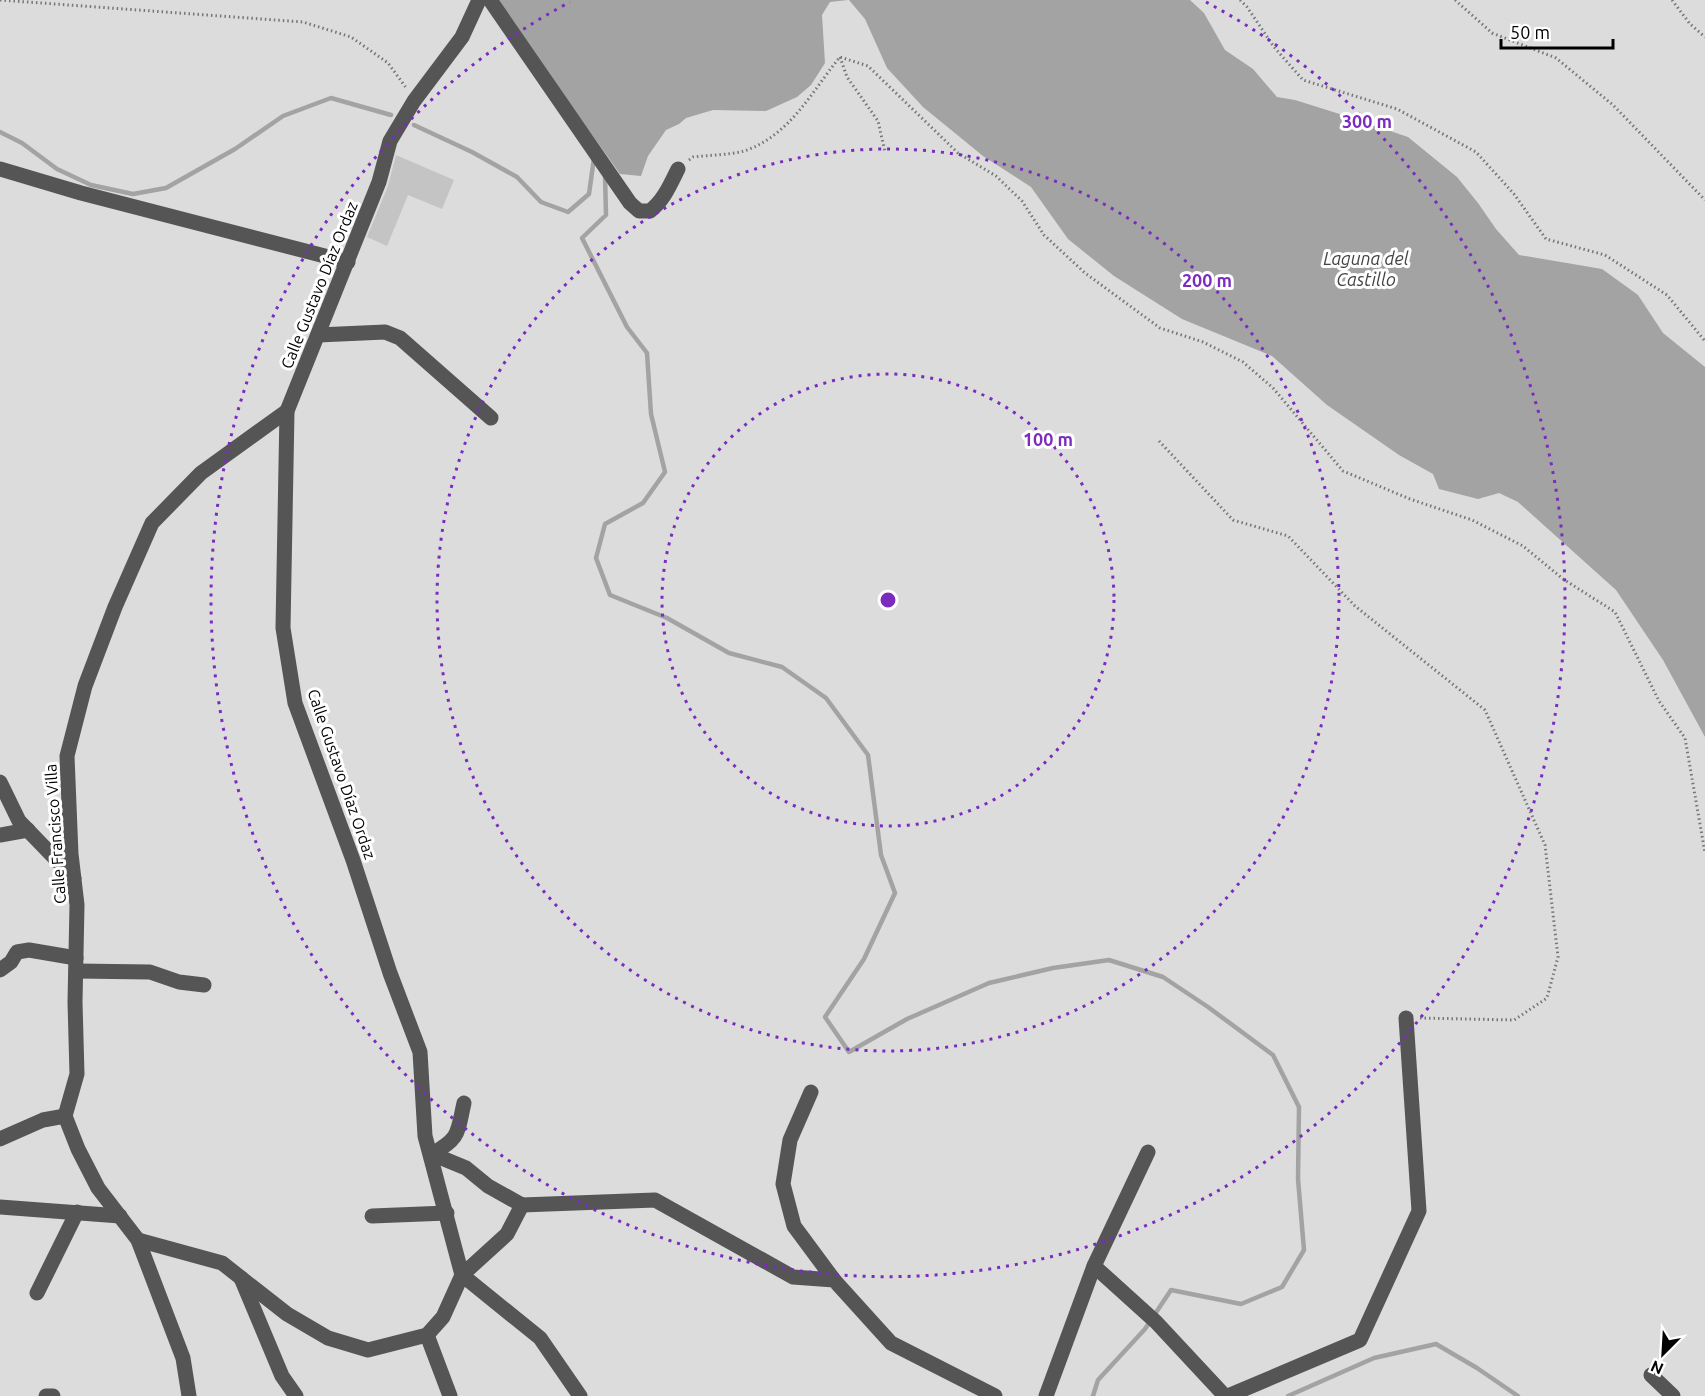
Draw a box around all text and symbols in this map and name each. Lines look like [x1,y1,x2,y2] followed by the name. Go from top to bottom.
[1501,12,1614,50] scale bar
[1510,22,1550,42] text: 50 m
[1342,111,1392,131] text: 300 m
[277,199,361,371] street label: Calle Gustavo Díaz Ordaz
[1323,248,1409,289] water label: Laguna del Castillo
[1182,270,1232,290] text: 200 m
[1023,429,1073,449] text: 100 m
[878,590,898,610] centre of rings
[304,687,380,861] street label: Calle Gustavo Díaz Ordaz
[41,763,69,905] street label: Calle Francisco Villa
[1633,1324,1693,1384] north arrow
[1648,1357,1666,1378] text: N

